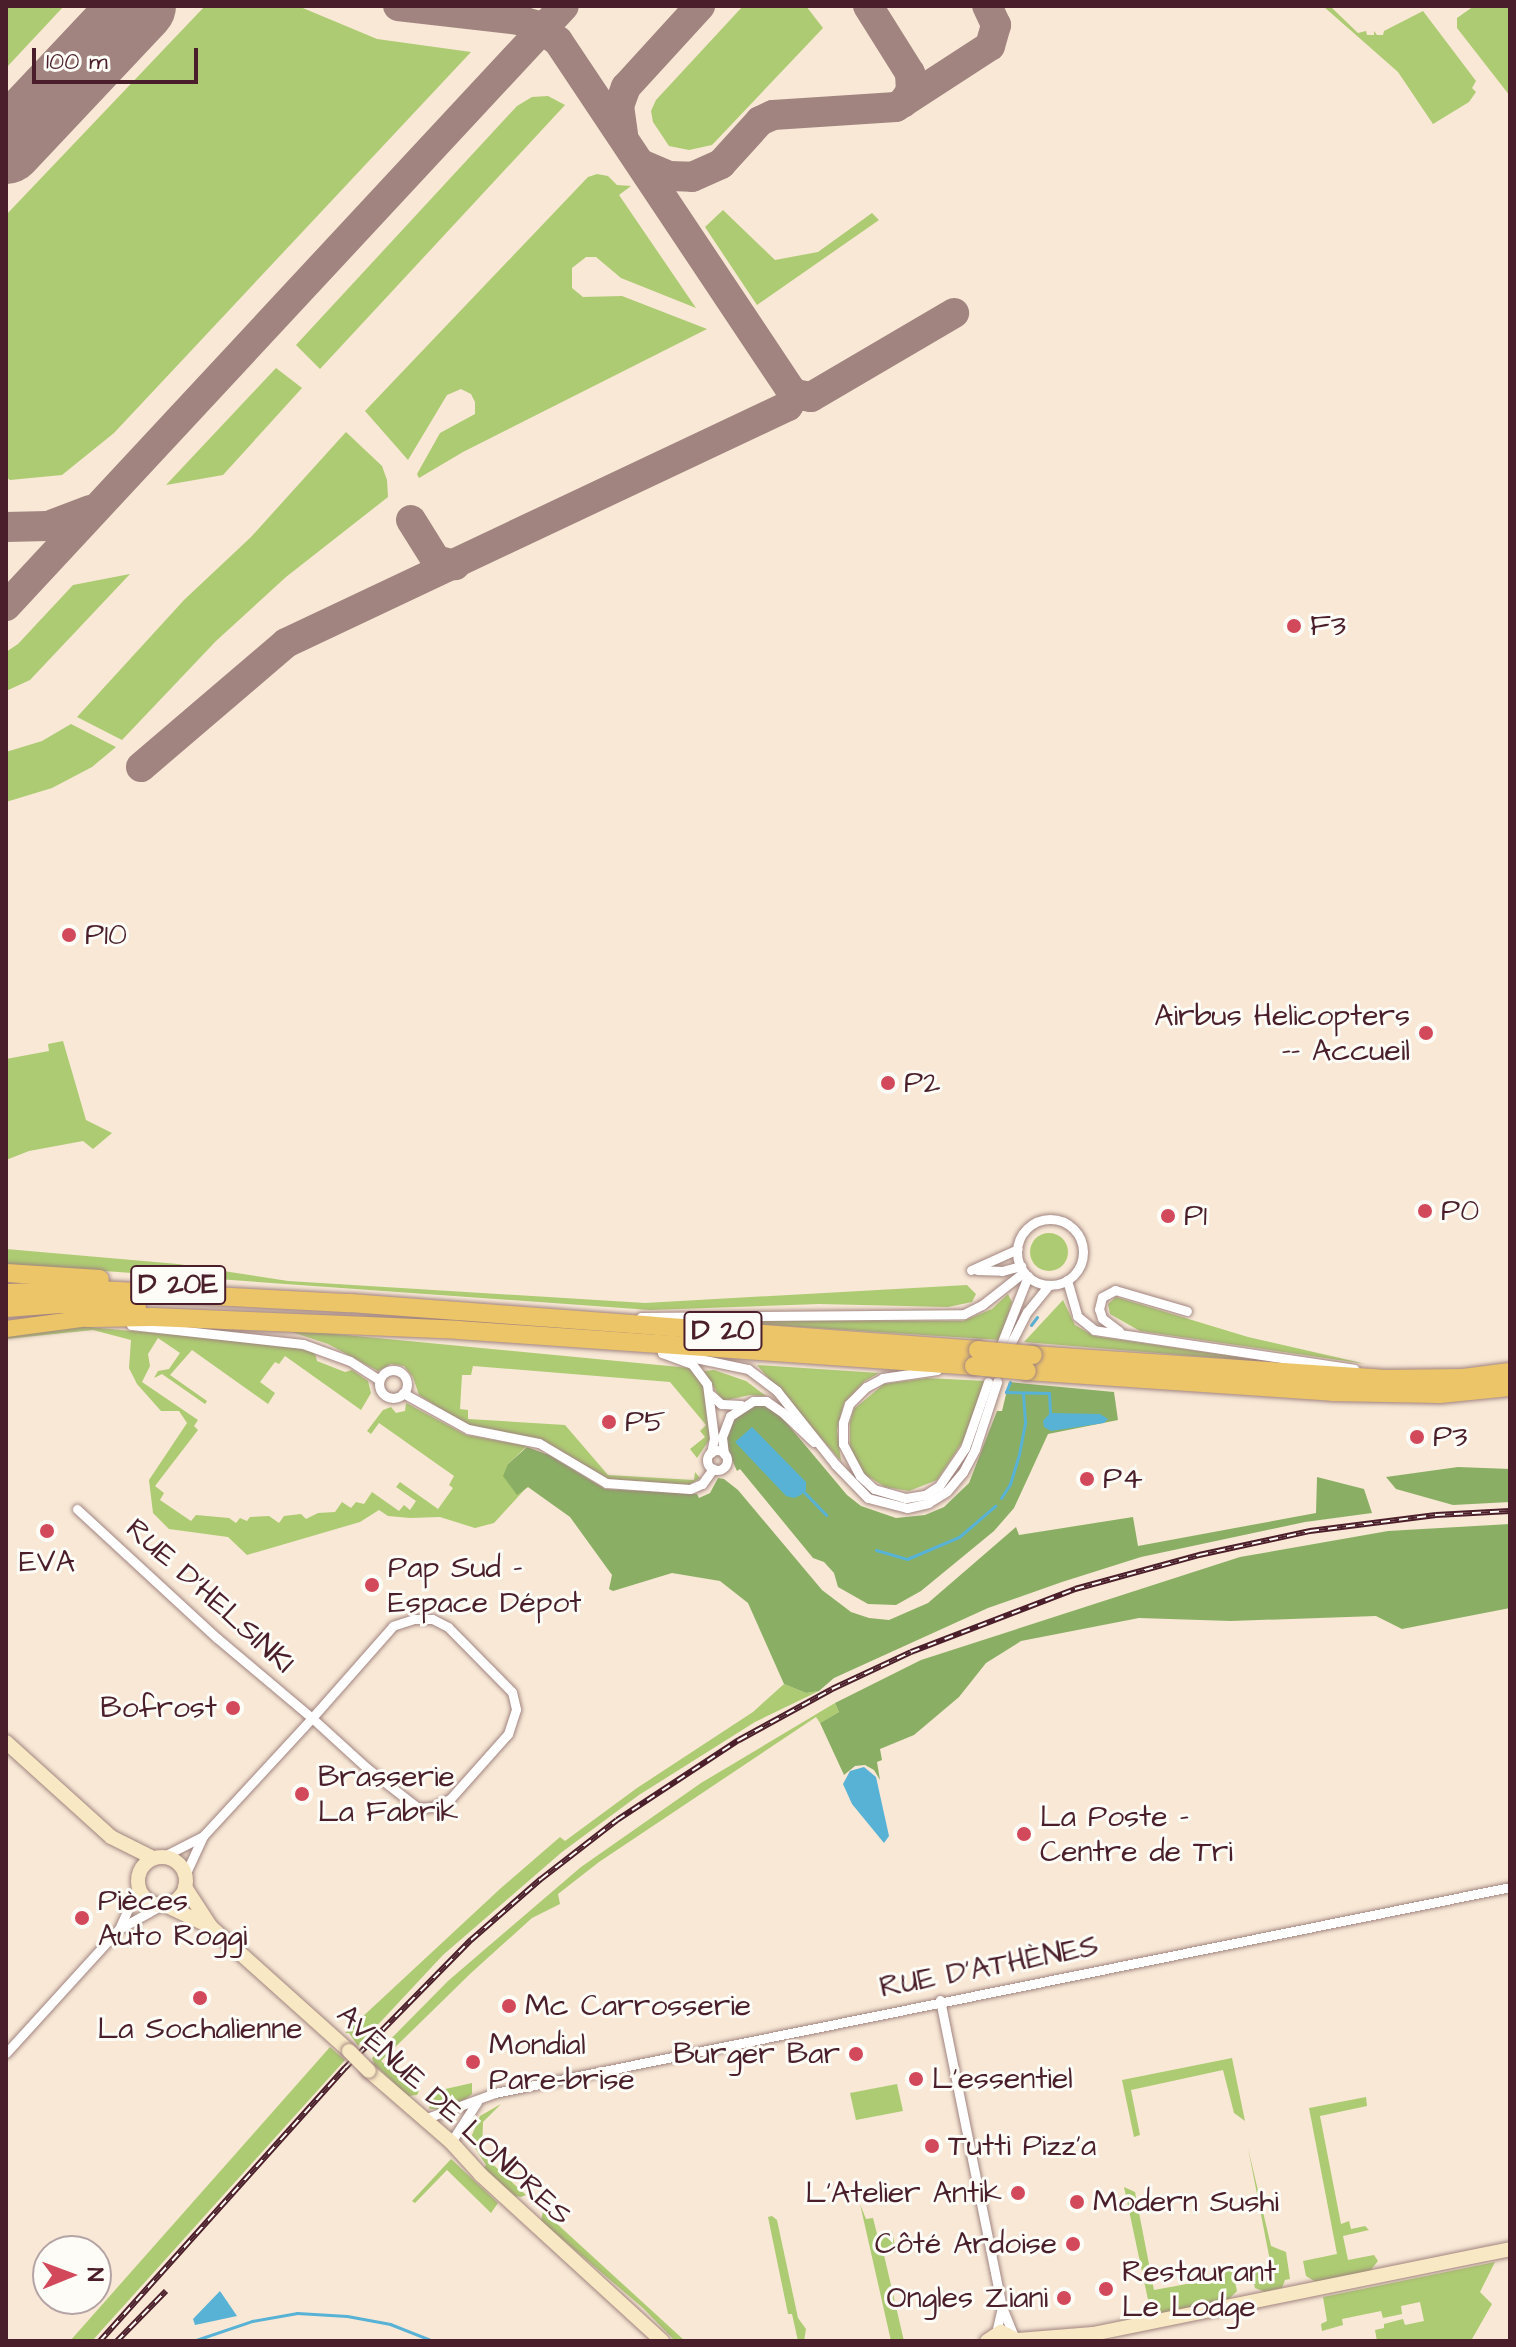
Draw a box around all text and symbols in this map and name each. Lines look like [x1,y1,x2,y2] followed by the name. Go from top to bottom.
[36,32,202,82] scale bar
[46,45,108,79] text: 100 m
[1310,608,1346,644] place label: F3
[1285,617,1303,635] marker: F3
[85,917,127,953] place label: P10
[60,926,78,944] marker: P10
[1154,998,1410,1068] place label: Airbus Helicopters -- Accueil
[1417,1024,1435,1042] marker: Airbus Helicopters -- Accueil
[904,1065,940,1101] place label: P2
[879,1074,897,1092] marker: P2
[1441,1193,1479,1229] place label: P0
[1184,1198,1207,1234] place label: P1
[1416,1202,1434,1220] marker: P0
[1159,1207,1177,1225] marker: P1
[130,1261,226,1309] road number: D 20E
[683,1307,763,1355] road number: D 20
[625,1404,665,1440] place label: P5
[600,1413,618,1431] marker: P5
[1433,1419,1467,1455] place label: P3
[1408,1428,1426,1446] marker: P3
[1103,1461,1143,1497] place label: P4
[1078,1470,1096,1488] marker: P4
[118,1511,302,1681] street label: RUE D'HELSINKI
[38,1522,56,1540] marker: EVA
[19,1544,75,1580] place label: EVA
[388,1550,581,1620] place label: Pap Sud - Espace Dépot
[363,1576,381,1594] marker: Pap Sud - Espace Dépot
[100,1690,217,1726] place label: Bofrost
[224,1699,242,1717] marker: Bofrost
[318,1759,458,1830] place label: Brasserie La Fabrik
[293,1785,311,1803] marker: Brasserie La Fabrik
[1040,1799,1233,1870] place label: La Poste - Centre de Tri
[1015,1825,1033,1843] marker: La Poste - Centre de Tri
[98,1883,247,1954] place label: Pièces Auto Roggi
[73,1909,91,1927] marker: Pièces Auto Roggi
[877,1928,1101,2006] street label: RUE D'ATHÈNES
[525,1988,751,2024] place label: Mc Carrosserie
[191,1989,209,2007] marker: La Sochalienne
[329,1997,579,2233] street label: AVENUE DE LONDRES
[500,1997,518,2015] marker: Mc Carrosserie
[97,2011,303,2047] place label: La Sochalienne
[489,2027,635,2098] place label: Mondial Pare-brise
[673,2036,840,2072] place label: Burger Bar
[847,2045,865,2063] marker: Burger Bar
[464,2053,482,2071] marker: Mondial Pare-brise
[932,2061,1073,2097] place label: L'essentiel
[907,2070,925,2088] marker: L'essentiel
[948,2128,1096,2164] place label: Tutti Pizz'a
[923,2137,941,2155] marker: Tutti Pizz'a
[805,2175,1002,2211] place label: L'Atelier Antik
[1009,2184,1027,2202] marker: L'Atelier Antik
[1093,2184,1279,2220] place label: Modern Sushi
[1068,2193,1086,2211] marker: Modern Sushi
[875,2226,1057,2262] place label: Côté Ardoise
[32,2235,112,2315] north arrow
[1064,2235,1082,2253] marker: Côté Ardoise
[1122,2254,1276,2324] place label: Restaurant Le Lodge
[79,2267,110,2282] text: N
[887,2280,1048,2316] place label: Ongles Ziani
[1097,2280,1115,2298] marker: Restaurant Le Lodge
[1055,2289,1073,2307] marker: Ongles Ziani

